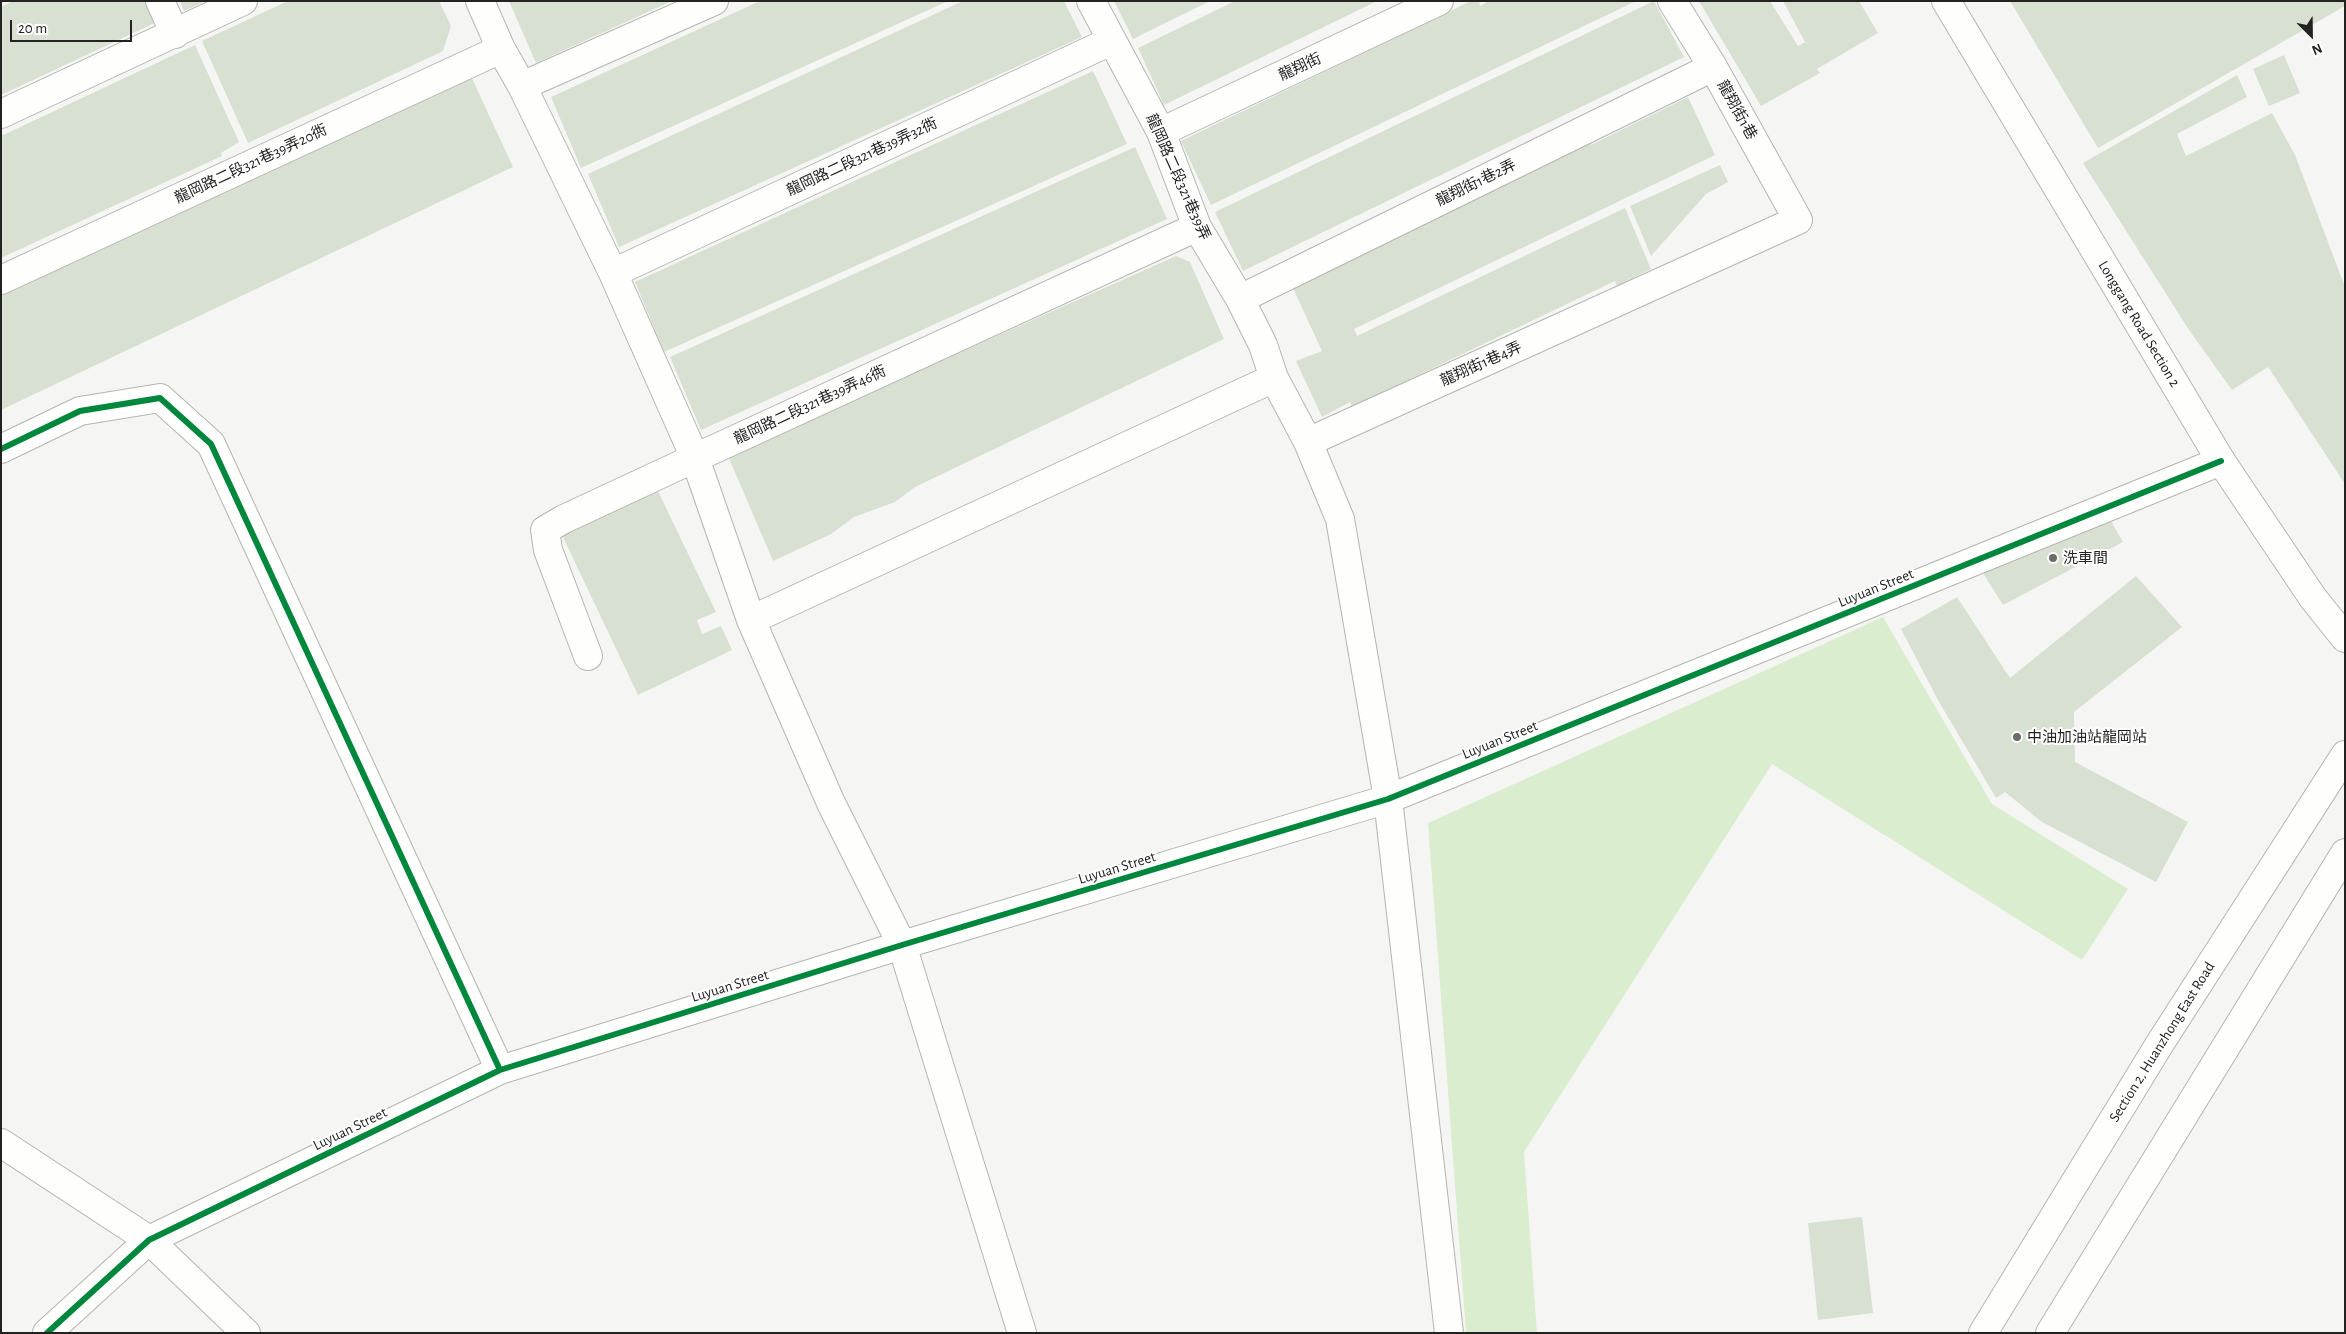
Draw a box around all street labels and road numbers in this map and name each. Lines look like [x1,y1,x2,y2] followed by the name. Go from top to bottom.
[1276,49,1324,85] street label: 龍翔街
[1713,77,1761,143] street label: 龍翔街1巷
[1142,111,1214,243] street label: 龍岡路二段321巷39弄
[784,114,940,200] street label: 龍岡路二段321巷39弄32衖
[172,121,330,207] street label: 龍岡路二段321巷39弄20衖
[1433,156,1519,210] street label: 龍翔街1巷2弄
[2094,258,2184,390] street label: Longgang Road Section 2
[1437,338,1525,390] street label: 龍翔街1巷4弄
[731,362,889,448] street label: 龍岡路二段321巷39弄46衖
[1836,565,1916,611] street label: Luyuan Street
[1460,717,1540,763] street label: Luyuan Street
[1076,848,1158,888] street label: Luyuan Street
[2105,959,2219,1125] street label: Section 2, Huanzhong East Road
[689,966,771,1006] street label: Luyuan Street
[310,1103,390,1155] street label: Luyuan Street

